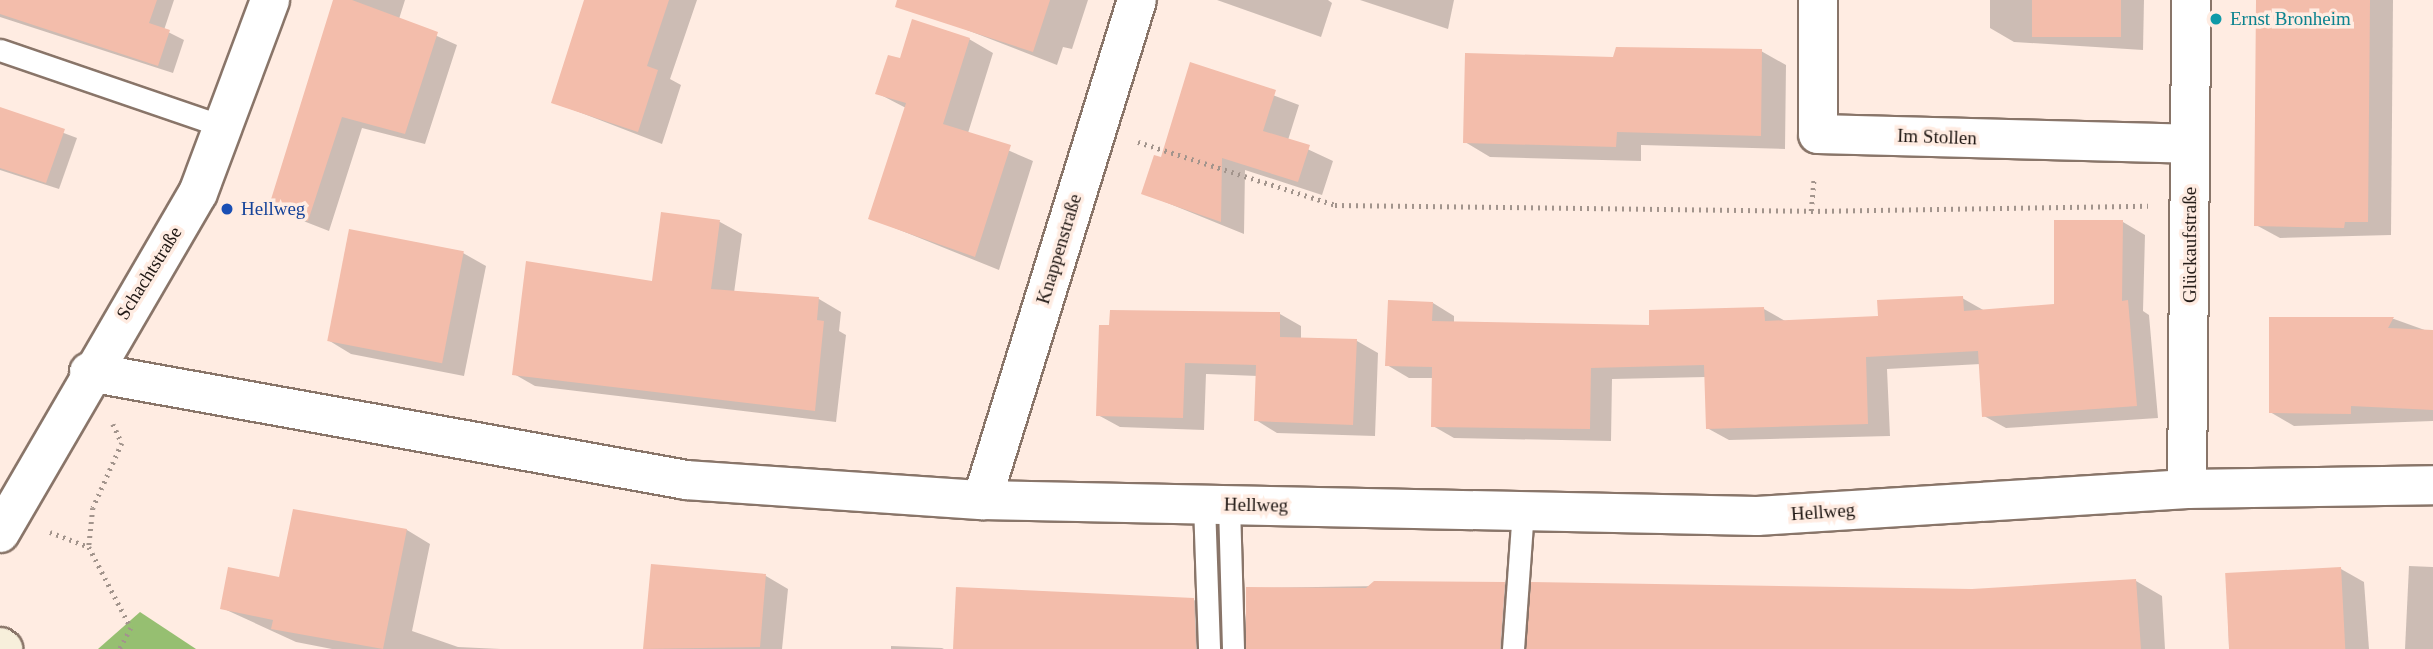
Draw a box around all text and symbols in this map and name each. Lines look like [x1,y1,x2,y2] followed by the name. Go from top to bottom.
[2230,8,2351,30] place label: Ernst Bronheim
[2208,11,2224,27] marker: Ernst Bronheim
[1897,124,1977,150] street label: Im Stollen
[2179,187,2201,303] street label: Glückaufstraße
[1031,191,1087,307] street label: Knappenstraße
[241,198,305,220] place label: Hellweg
[219,201,235,217] marker: Hellweg
[111,222,187,324] street label: Schachtstraße
[1224,493,1288,517] street label: Hellweg
[1790,498,1856,526] street label: Hellweg

